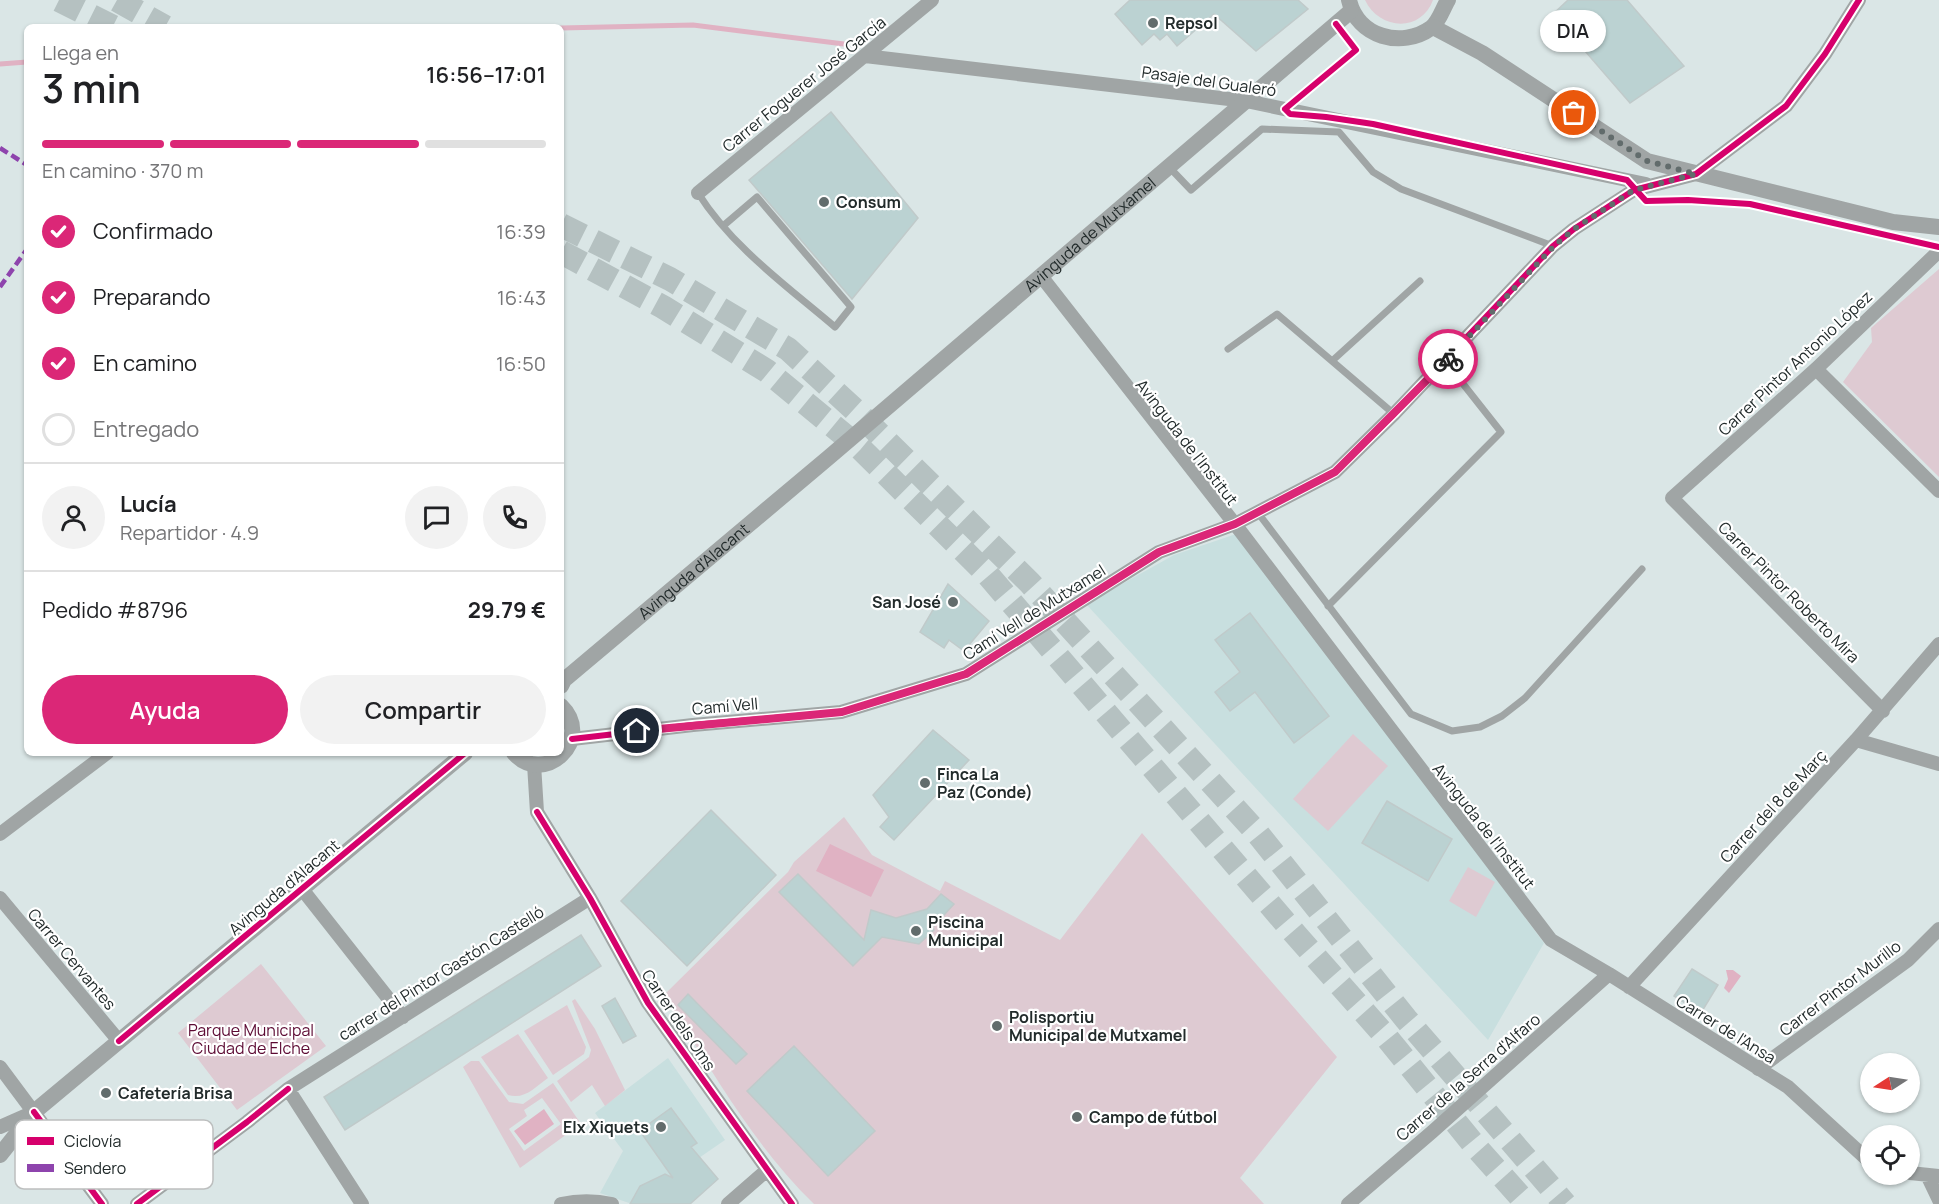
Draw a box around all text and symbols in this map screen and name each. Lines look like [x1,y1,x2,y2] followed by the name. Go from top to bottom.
[718,11,890,157] street label: Carrer Foguerer José García
[1541,11,1607,53] callout: DIA
[1165,12,1218,34] place label: Repsol
[1146,16,1160,30] marker: Repsol
[1557,17,1589,44] text: DIA
[42,39,119,66] text: Llega en
[426,60,546,90] text: 16:56–17:01
[42,61,141,115] text: 3 min
[1140,61,1278,101] street label: Pasaje del Gualeró
[1548,87,1599,138] pin
[1557,96,1590,129] icon: bag
[42,157,203,184] text: En camino · 370 m
[1019,172,1160,297] street label: Avinguda de Mutxamel
[836,191,901,213] place label: Consum
[817,195,831,209] marker: Consum
[42,215,75,248] icon: check
[93,216,213,246] text: Confirmado
[496,218,546,245] text: 16:39
[42,281,75,314] icon: check
[93,282,211,312] text: Preparando
[497,284,546,311] text: 16:43
[1713,286,1877,440] street label: Carrer Pintor Antonio López
[1418,329,1478,389] courier
[1432,343,1465,376] icon: bike
[42,347,75,380] icon: check
[93,348,197,378] text: En camino
[496,350,546,377] text: 16:50
[1131,374,1243,510] street label: Avinguda de l'Institut
[93,414,199,444] text: Entregado
[42,486,105,549] button: person
[405,486,468,549] button: chat
[483,486,546,549] button: phone
[120,489,177,519] text: Lucía
[1713,516,1865,668] street label: Carrer Pintor Roberto Mira
[633,518,754,624] street label: Avinguda d'Alacant
[120,519,259,546] text: Repartidor · 4.9
[958,559,1110,665] street label: Camí Vell de Mutxamel
[872,591,941,613] place label: San José
[42,595,188,625] text: Pedido #8796
[468,595,546,625] text: 29.79 €
[946,595,960,609] marker: San José
[42,675,288,744] button: Ayuda
[300,675,546,744] button: Compartir
[691,692,759,720] street label: Camí Vell
[611,705,662,756] pin
[620,714,653,747] icon: home
[1715,745,1831,867] street label: Carrer del 8 de Març
[1428,758,1540,894] street label: Avinguda de l'Institut
[937,763,1033,803] place label: Finca La Paz (Conde)
[918,776,932,790] marker: Finca La Paz (Conde)
[224,834,344,940] street label: Avinguda d'Alacant
[334,900,548,1046] street label: carrer del Pintor Gastón Castelló
[23,903,121,1015] street label: Carrer Cervantes
[928,911,1003,951] place label: Piscina Municipal
[909,924,923,938] marker: Piscina Municipal
[1775,935,1905,1041] street label: Carrer Pintor Murillo
[637,965,721,1075] street label: Carrer dels Oms
[1672,990,1780,1068] street label: Carrer de l'Ansa
[1009,1006,1187,1046] place label: Polisportiu Municipal de Mutxamel
[1391,1008,1545,1146] street label: Carrer de la Serra d'Alfaro
[188,1019,314,1059] park label: Parque Municipal Ciudad de Elche
[990,1019,1004,1033] marker: Polisportiu Municipal de Mutxamel
[1860,1053,1920,1113] north arrow
[1860,1053,1920,1185] map controls
[118,1082,233,1104] place label: Cafetería Brisa
[99,1086,113,1100] marker: Cafetería Brisa
[1089,1106,1217,1128] place label: Campo de fútbol
[1070,1110,1084,1124] marker: Campo de fútbol
[563,1116,649,1138] place label: Elx Xiquets
[15,1120,213,1189] legend
[654,1120,668,1134] marker: Elx Xiquets
[1860,1125,1920,1185] button: locate
[64,1130,121,1152] text: Ciclovía
[64,1157,126,1179] text: Sendero

